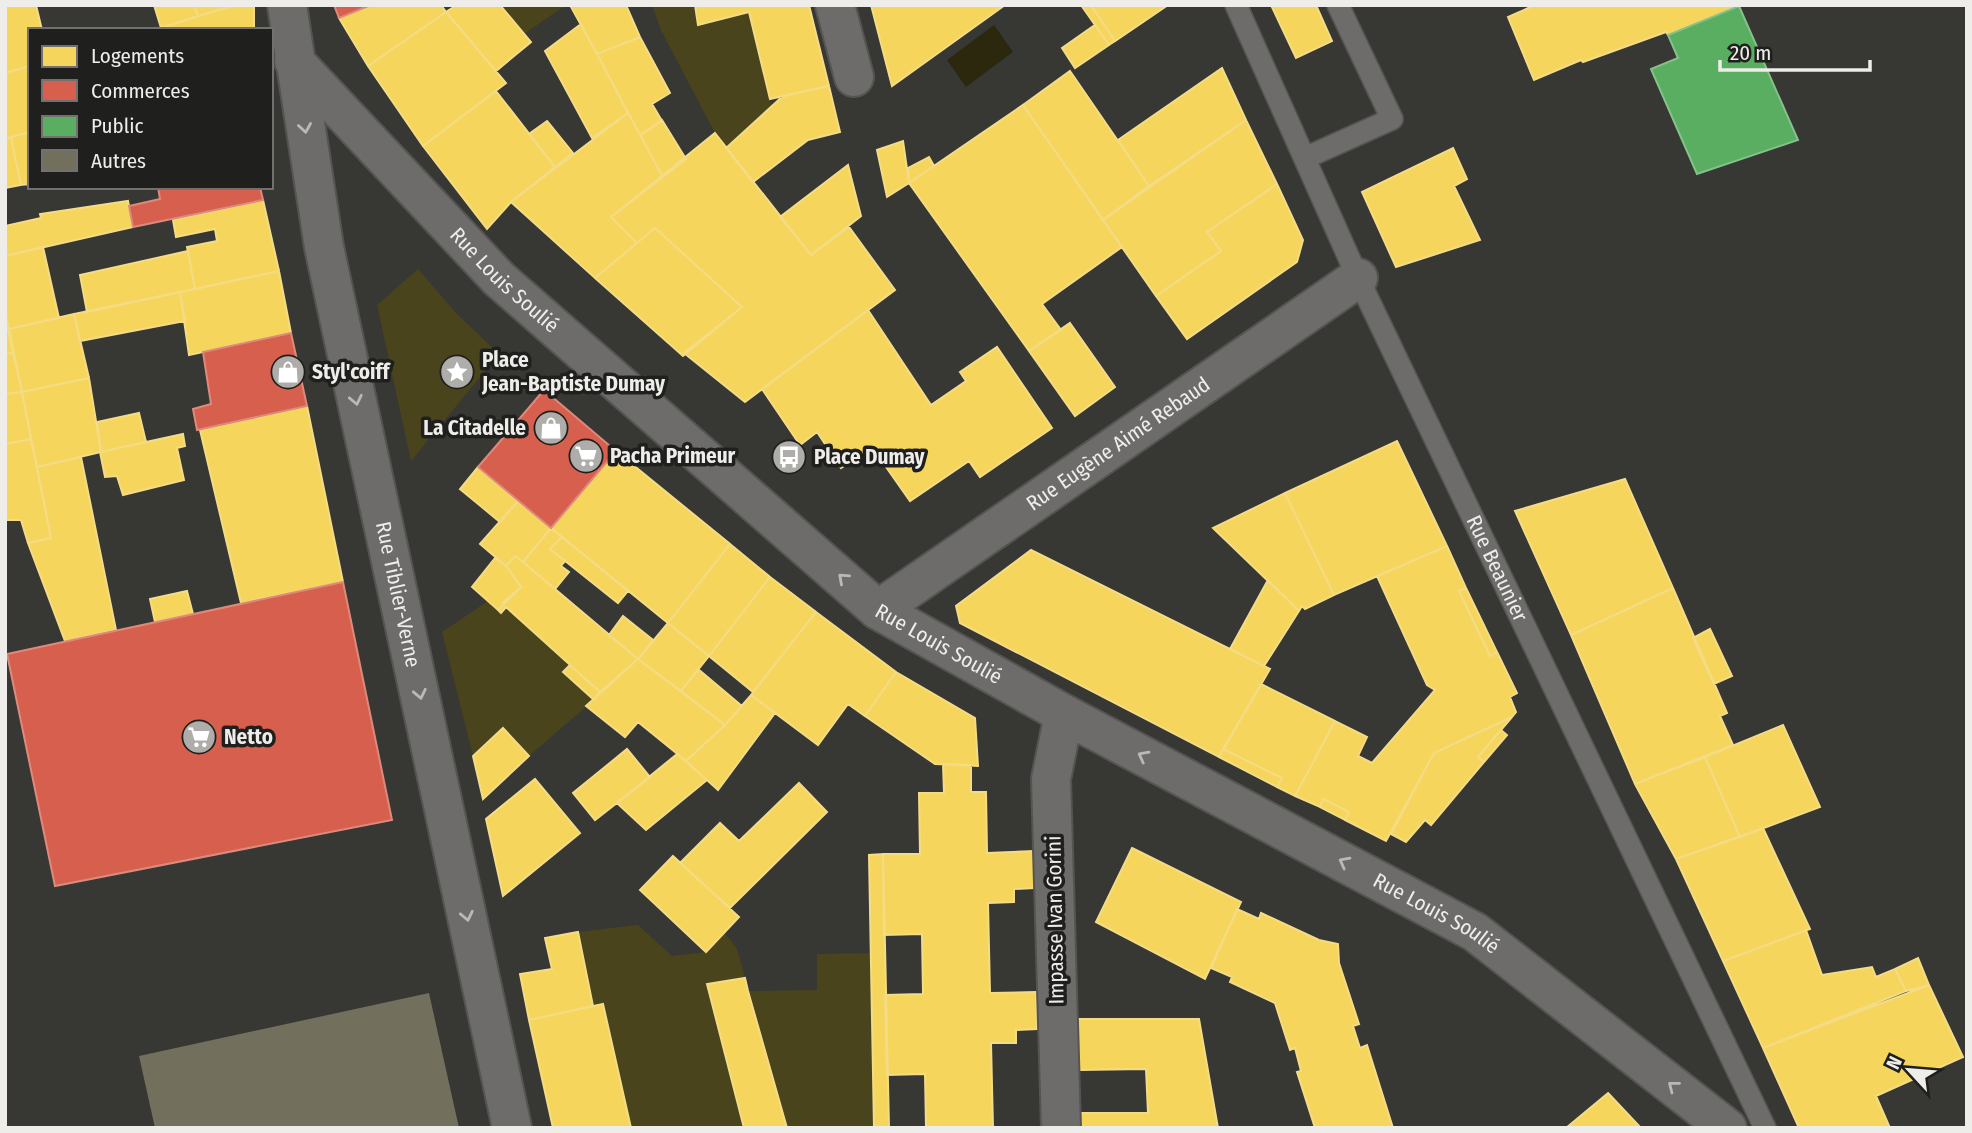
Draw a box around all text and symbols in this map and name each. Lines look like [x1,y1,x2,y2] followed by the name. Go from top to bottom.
[28,28,273,189] legend
[1720,28,1870,72] scale bar
[1730,40,1771,66] text: 20 m
[91,43,184,69] text: Logements
[91,78,190,104] text: Commerces
[91,113,143,139] text: Public
[297,122,312,134] one-way arrow
[91,148,146,174] text: Autres
[444,222,564,338] street label: Rue Louis Soulié
[481,347,666,397] place label: Place Jean-Baptiste Dumay
[269,353,307,391] shop icon: Styl'coiff
[438,353,476,391] place icon: Place Jean-Baptiste Dumay
[312,359,391,385] place label: Styl'coiff
[1021,371,1215,516] street label: Rue Eugène Aimé Rebaud
[348,394,363,406] one-way arrow
[532,409,570,447] shop icon: La Citadelle
[423,415,526,441] place label: La Citadelle
[567,437,605,475] supermarket icon: Pacha Primeur
[770,438,808,476] bus stop icon: Place Dumay
[610,443,736,469] place label: Pacha Primeur
[814,444,926,470] place label: Place Dumay
[1461,511,1534,626] street label: Rue Beaunier
[370,519,426,670] street label: Rue Tiblier-Verne
[838,574,851,586] one-way arrow
[871,598,1007,690] street label: Rue Louis Soulié
[411,688,426,700] one-way arrow
[180,718,218,756] supermarket icon: Netto
[224,724,273,750] place label: Netto
[1138,751,1150,764] one-way arrow
[1041,835,1069,1005] street label: Impasse Ivan Gorini
[1339,857,1351,870] one-way arrow
[1369,867,1505,959] street label: Rue Louis Soulié
[459,910,474,922] one-way arrow
[1874,1035,1944,1105] north arrow
[1881,1053,1907,1073] text: N
[1668,1081,1681,1094] one-way arrow

